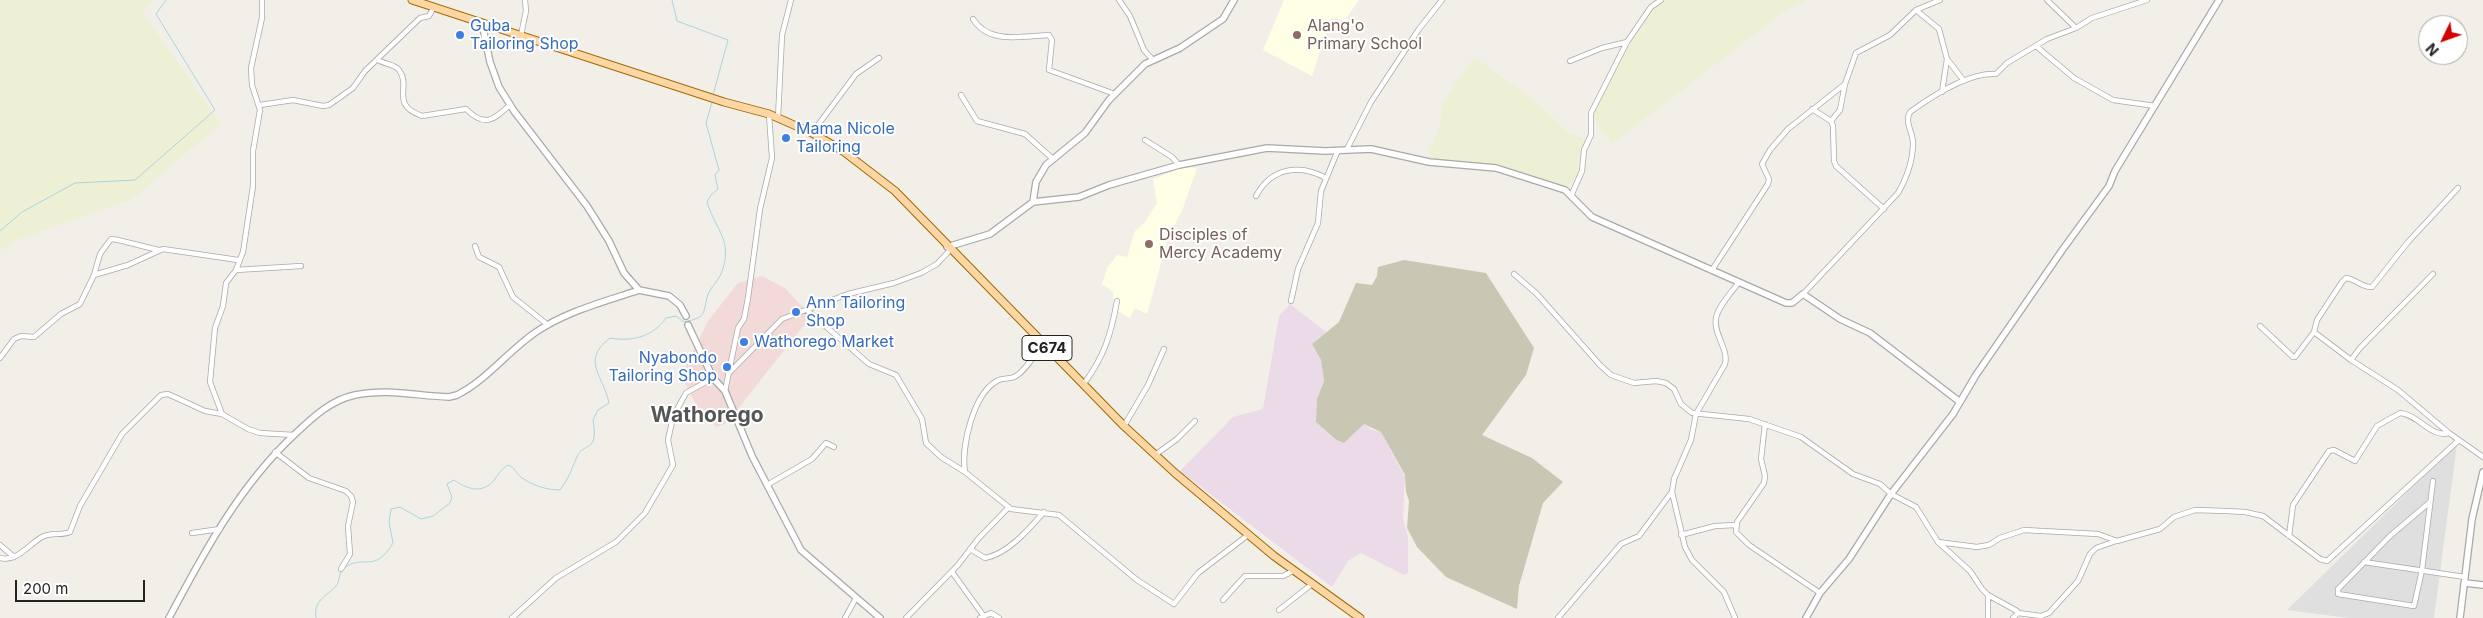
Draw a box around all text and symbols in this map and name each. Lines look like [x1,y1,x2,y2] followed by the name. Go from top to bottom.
[2418,15,2468,65] north arrow
[470,16,579,54] place label: Guba Tailoring Shop
[1307,16,1422,54] place label: Alang'o Primary School
[454,29,466,41] marker: Guba Tailoring Shop
[1291,29,1303,41] marker: Alang'o Primary School
[2422,40,2442,59] text: N
[796,119,895,157] place label: Mama Nicole Tailoring
[780,132,792,144] marker: Mama Nicole Tailoring
[1159,225,1282,263] place label: Disciples of Mercy Academy
[1143,238,1155,250] marker: Disciples of Mercy Academy
[806,293,905,331] place label: Ann Tailoring Shop
[790,306,802,318] marker: Ann Tailoring Shop
[754,332,894,352] place label: Wathorego Market
[738,336,750,348] marker: Wathorego Market
[1022,336,1072,360] road number: C674
[608,348,717,386] place label: Nyabondo Tailoring Shop
[721,361,733,373] marker: Nyabondo Tailoring Shop
[650,403,764,429] district label: Wathorego
[18,570,148,602] scale bar
[23,579,68,598] text: 200 m

